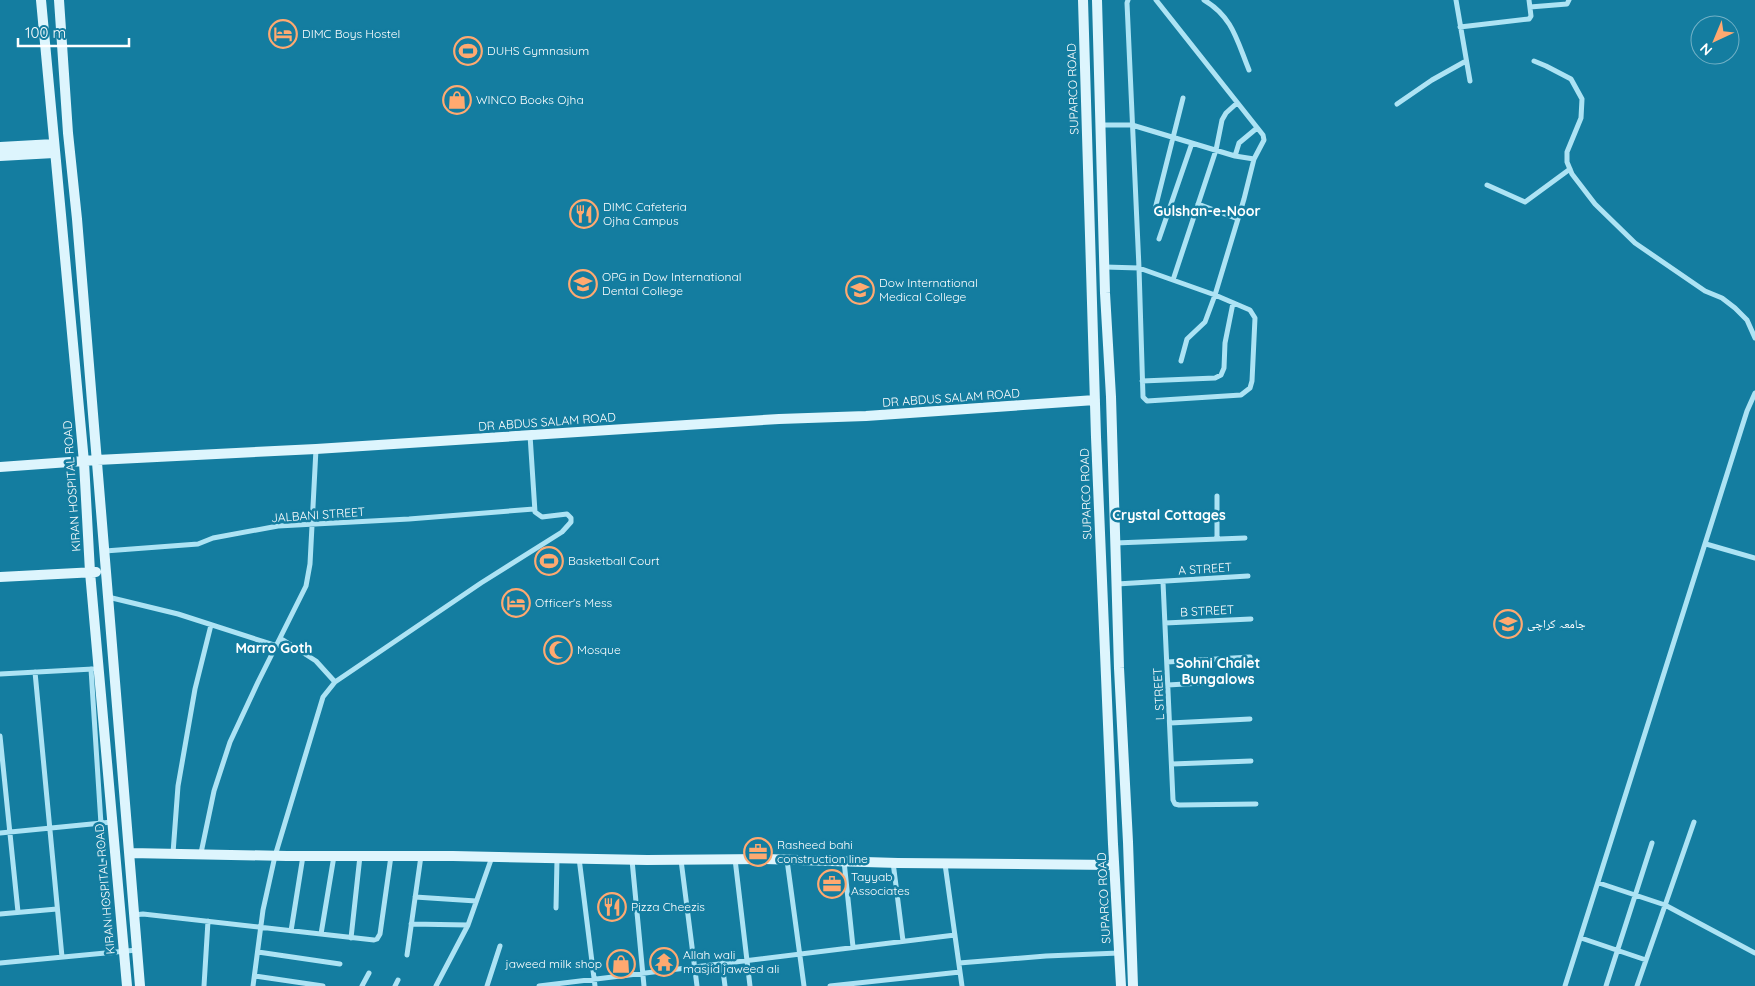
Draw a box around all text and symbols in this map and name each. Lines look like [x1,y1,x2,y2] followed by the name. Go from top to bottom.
[18,15,129,47] scale bar
[1690,15,1740,65] north arrow
[268,19,298,49] hotel icon: DIMC Boys Hostel
[25,23,66,42] text: 100 m
[302,26,400,41] place label: DIMC Boys Hostel
[453,36,483,66] sports icon: DUHS Gymnasium
[1696,39,1716,59] text: N
[487,43,589,58] place label: DUHS Gymnasium
[1063,43,1082,135] street label: SUPARCO ROAD
[442,85,472,115] shop icon: WINCO Books Ojha
[476,92,584,107] place label: WINCO Books Ojha
[569,199,599,229] restaurant icon: DIMC Cafeteria Ojha Campus
[603,199,687,228] place label: DIMC Cafeteria Ojha Campus
[1153,202,1261,220] district label: Gulshan-e-Noor
[568,269,598,299] school or university icon: OPG in Dow International Dental College
[602,269,741,298] place label: OPG in Dow International Dental College
[845,275,875,305] school or university icon: Dow International Medical College
[879,275,978,304] place label: Dow International Medical College
[882,385,1021,410] street label: DR ABDUS SALAM ROAD
[478,409,617,434] street label: DR ABDUS SALAM ROAD
[59,420,84,552] street label: KIRAN HOSPITAL ROAD
[1076,448,1095,540] street label: SUPARCO ROAD
[270,504,366,525] street label: JALBANI STREET
[1112,506,1226,524] district label: Crystal Cottages
[534,546,564,576] sports icon: Basketball Court
[568,553,660,568] place label: Basketball Court
[1178,559,1232,578] street label: A STREET
[501,588,531,618] hotel icon: Officer's Mess
[535,595,613,610] place label: Officer's Mess
[1180,602,1234,619] street label: B STREET
[1493,609,1523,639] school or university icon: جامعہ کراچی
[1527,616,1586,631] place label: جامعہ کراچی
[543,635,573,665] mosque icon: Mosque
[235,639,313,657] district label: Marro Goth
[577,642,621,657] place label: Mosque
[1176,654,1260,688] district label: Sohni Chalet Bungalows
[1150,667,1167,721] street label: L STREET
[91,823,118,955] street label: KIRAN HOSPITAL ROAD
[743,837,773,867] office icon: Rasheed bahi construction line
[777,837,868,866] place label: Rasheed bahi construction line
[1094,852,1113,944] street label: SUPARCO ROAD
[817,869,847,899] office icon: Tayyab Associates
[851,869,910,898] place label: Tayyab Associates
[597,892,627,922] restaurant icon: Pizza Cheezis
[631,899,705,914] place label: Pizza Cheezis
[649,947,679,977] temple icon: Allah wali masjid jaweed ali
[683,947,779,976] place label: Allah wali masjid jaweed ali
[606,949,636,979] shop icon: jaweed milk shop
[504,956,602,971] place label: jaweed milk shop

